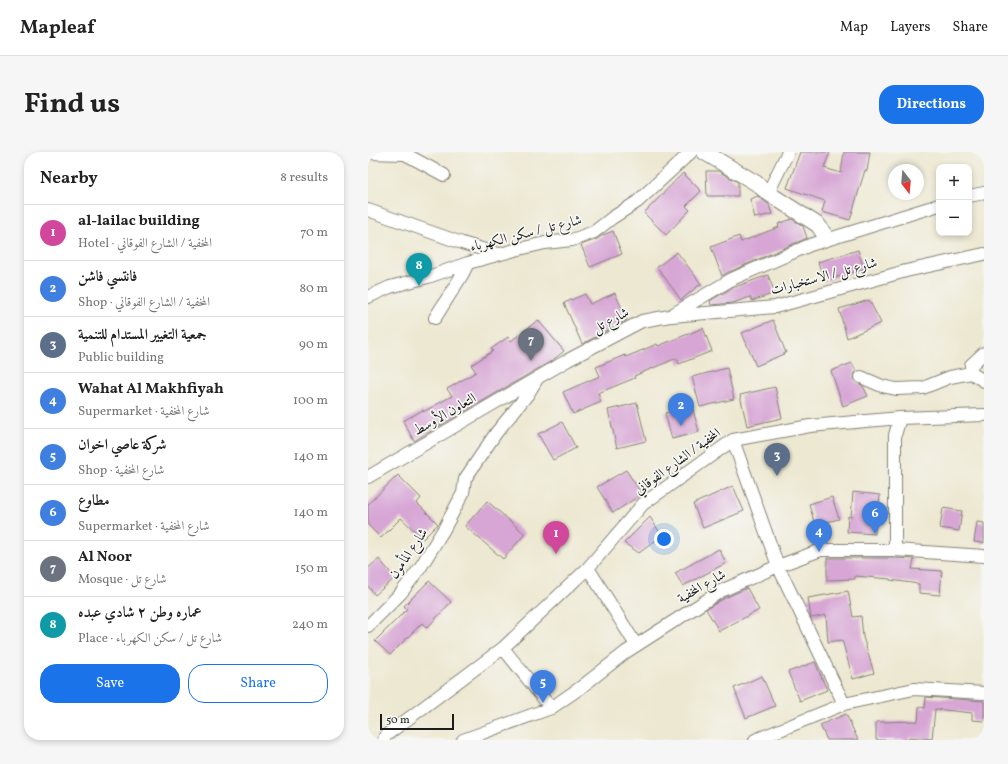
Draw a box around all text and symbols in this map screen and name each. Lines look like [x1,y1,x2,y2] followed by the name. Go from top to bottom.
[20,15,95,41] text: Mapleaf
[840,18,868,37] text: Map
[890,18,930,37] text: Layers
[952,18,988,37] text: Share
[24,85,120,124] text: Find us
[879,85,984,124] button: Directions
[888,164,924,200] north arrow
[936,164,972,236] map controls
[936,164,972,200] button: +
[40,167,98,190] text: Nearby
[280,169,328,187] text: 8 results
[936,200,972,236] button: −
[78,211,200,232] text: al-lailac building
[468,211,584,258] street label: شارع تل / سكن الكهرباء
[50,224,56,242] text: 1
[300,224,328,242] text: 70 m
[78,235,212,253] text: Hotel · المخفية / الشارع الفوقاني
[406,253,432,286] pin: 8
[769,254,880,301] street label: شارع تل / الاستخبارات
[78,267,137,288] text: فانتسي فاشن
[50,280,56,298] text: 2
[299,280,328,298] text: 80 m
[78,294,210,312] text: Shop · المخفية / الشارع الفوقاني
[589,303,633,339] street label: شارع تل
[78,325,207,346] text: جمعية التغيير المستدام للتنمية
[518,328,544,361] pin: 7
[50,336,56,354] text: 3
[299,336,328,354] text: 90 m
[78,349,164,367] text: Public building
[78,379,224,400] text: Wahat Al Makhfiyah
[409,388,480,441] street label: التعاون الأوسط
[49,392,57,410] text: 4
[293,392,328,410] text: 100 m
[668,393,694,426] pin: 2
[78,403,210,421] text: Supermarket · شارع المخفية
[631,424,726,501] street label: المخفية / الشارع الفوقاني
[78,435,167,456] text: شركة عاصي اخوان
[764,443,790,476] pin: 3
[50,448,56,466] text: 5
[294,448,328,466] text: 140 m
[78,462,164,480] text: Shop · شارع المخفية
[78,491,110,512] text: مطاوع
[862,501,888,534] pin: 6
[49,504,57,522] text: 6
[294,504,328,522] text: 140 m
[78,518,210,536] text: Supermarket · شارع المخفية
[806,519,832,552] pin: 4
[543,521,569,554] pin: 1
[383,524,434,584] street label: شارع المأمون
[654,529,674,549] your location
[78,547,132,568] text: Al Noor
[50,560,56,578] text: 7
[295,560,328,578] text: 150 m
[674,565,730,609] street label: شارع المخفية
[78,571,167,589] text: Mosque · شارع تل
[78,603,202,624] text: عماره وطن ٢ شادي عبده
[49,616,57,634] text: 8
[292,616,328,634] text: 240 m
[78,630,222,648] text: Place · شارع تل / سكن الكهرباء
[40,664,180,703] button: Save
[188,664,328,703] button: Share
[530,670,556,703] pin: 5
[380,712,454,731] scale bar
[386,713,410,728] text: 50 m

